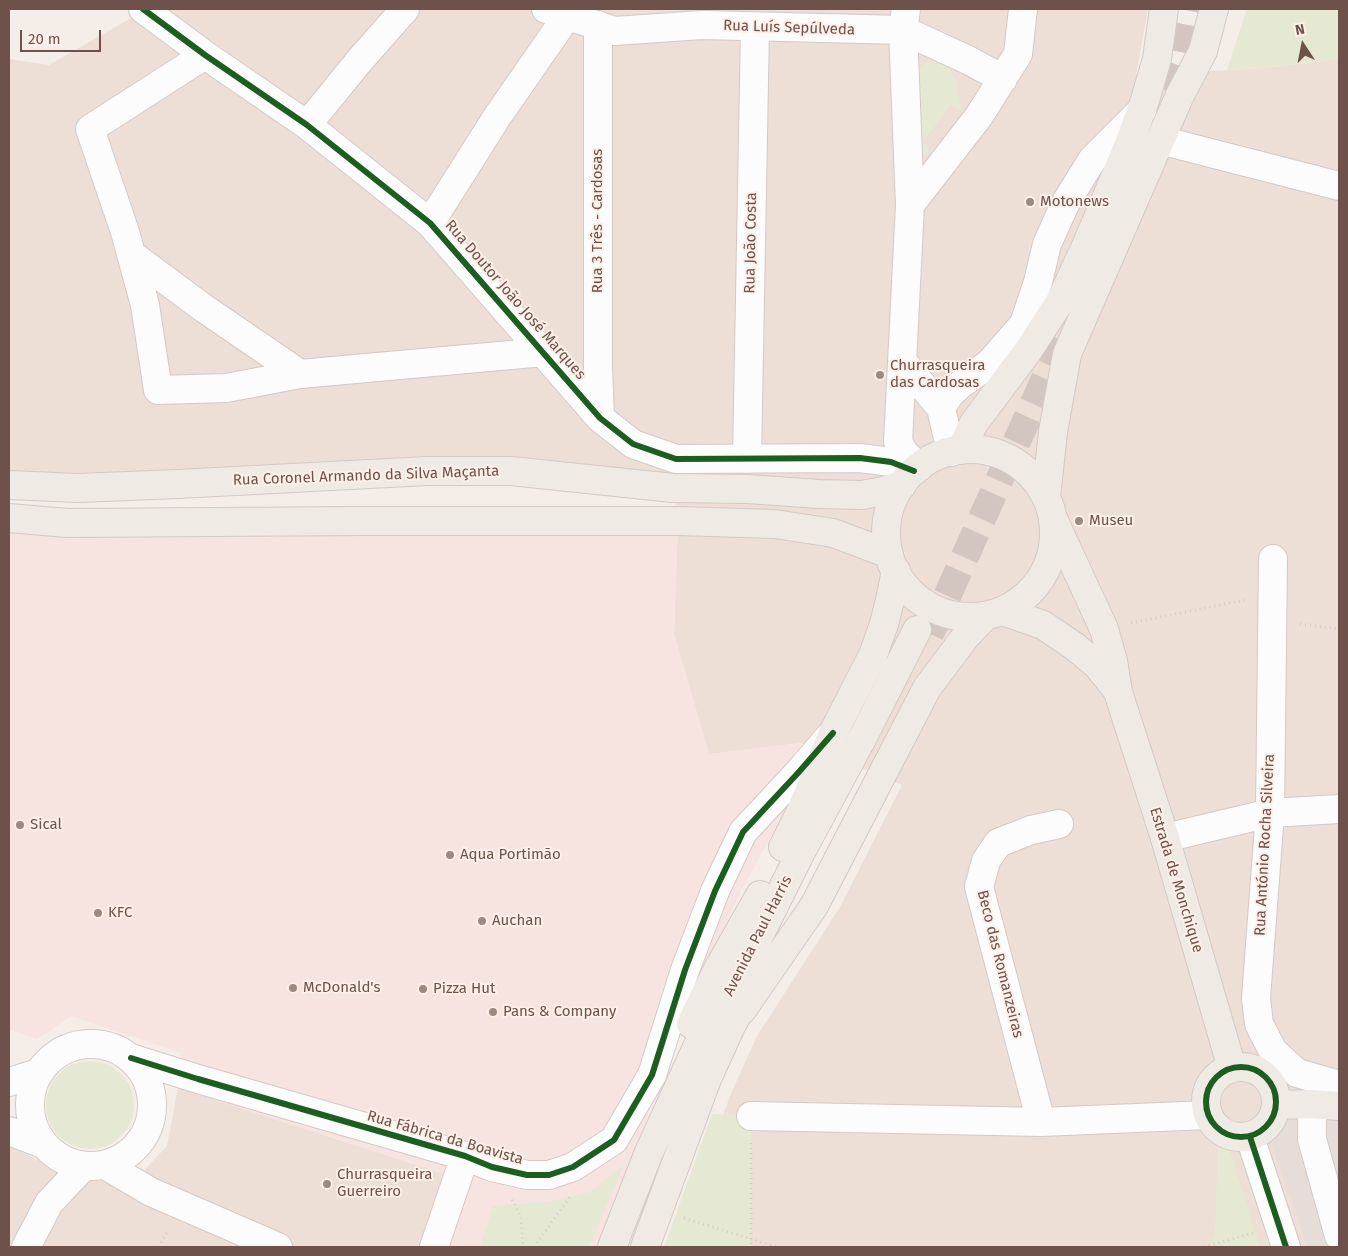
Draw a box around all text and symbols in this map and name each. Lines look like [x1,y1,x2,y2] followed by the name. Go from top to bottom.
[723,17,855,39] street label: Rua Luís Sepúlveda
[22,20,104,52] scale bar
[1278,20,1328,70] north arrow
[1294,21,1306,39] text: N
[28,30,61,48] text: 20 m
[589,149,607,293] street label: Rua 3 Três - Cardosas
[741,192,761,294] street label: Rua João Costa
[1040,193,1109,211] place label: Motonews
[1024,196,1036,208] marker: Motonews
[441,217,589,383] street label: Rua Doutor João José Marques
[890,357,985,392] place label: Churrasqueira das Cardosas
[874,369,886,381] marker: Churrasqueira das Cardosas
[233,462,499,490] street label: Rua Coronel Armando da Silva Maçanta
[1089,512,1133,530] place label: Museu
[1073,515,1085,527] marker: Museu
[1251,753,1279,937] street label: Rua António Rocha Silveira
[1145,805,1207,955] street label: Estrada de Monchique
[30,816,62,834] place label: Sical
[14,819,26,831] marker: Sical
[460,846,561,864] place label: Aqua Portimão
[444,849,456,861] marker: Aqua Portimão
[720,873,796,999] street label: Avenida Paul Harris
[973,888,1027,1040] street label: Beco das Romanzeiras
[108,904,132,922] place label: KFC
[92,907,104,919] marker: KFC
[492,912,542,930] place label: Auchan
[476,915,488,927] marker: Auchan
[303,979,380,997] place label: McDonald's
[433,980,495,998] place label: Pizza Hut
[287,982,299,994] marker: McDonald's
[417,983,429,995] marker: Pizza Hut
[503,1003,616,1021] place label: Pans & Company
[487,1006,499,1018] marker: Pans & Company
[365,1107,525,1169] street label: Rua Fábrica da Boavista
[337,1166,432,1201] place label: Churrasqueira Guerreiro
[321,1178,333,1190] marker: Churrasqueira Guerreiro

